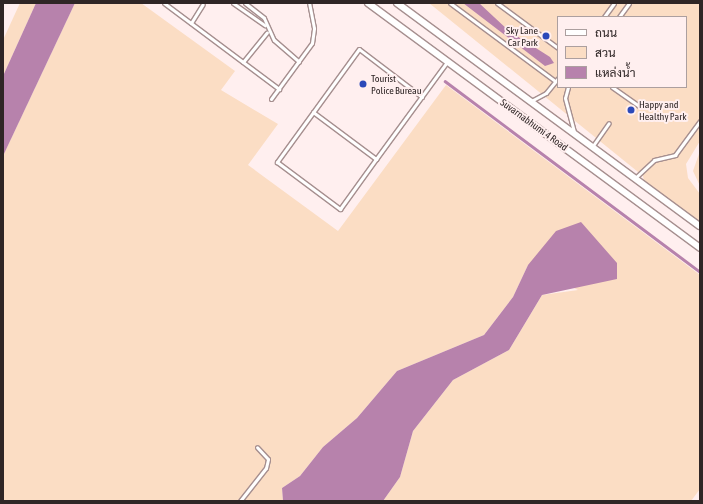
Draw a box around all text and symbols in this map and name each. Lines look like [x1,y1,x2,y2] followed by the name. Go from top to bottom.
[557,16,687,88] legend
[506,24,538,48] place label: Sky Lane Car Park
[595,26,617,40] text: ถนน
[541,31,551,41] marker: Sky Lane Car Park
[595,46,616,60] text: สวน
[595,66,635,80] text: แหล่งน้ำ
[371,72,422,96] place label: Tourist Police Bureau
[358,79,368,89] marker: Tourist Police Bureau
[498,96,570,154] street label: Suvarnabhumi 4 Road
[639,98,687,122] place label: Happy and Healthy Park
[626,105,636,115] marker: Happy and Healthy Park

